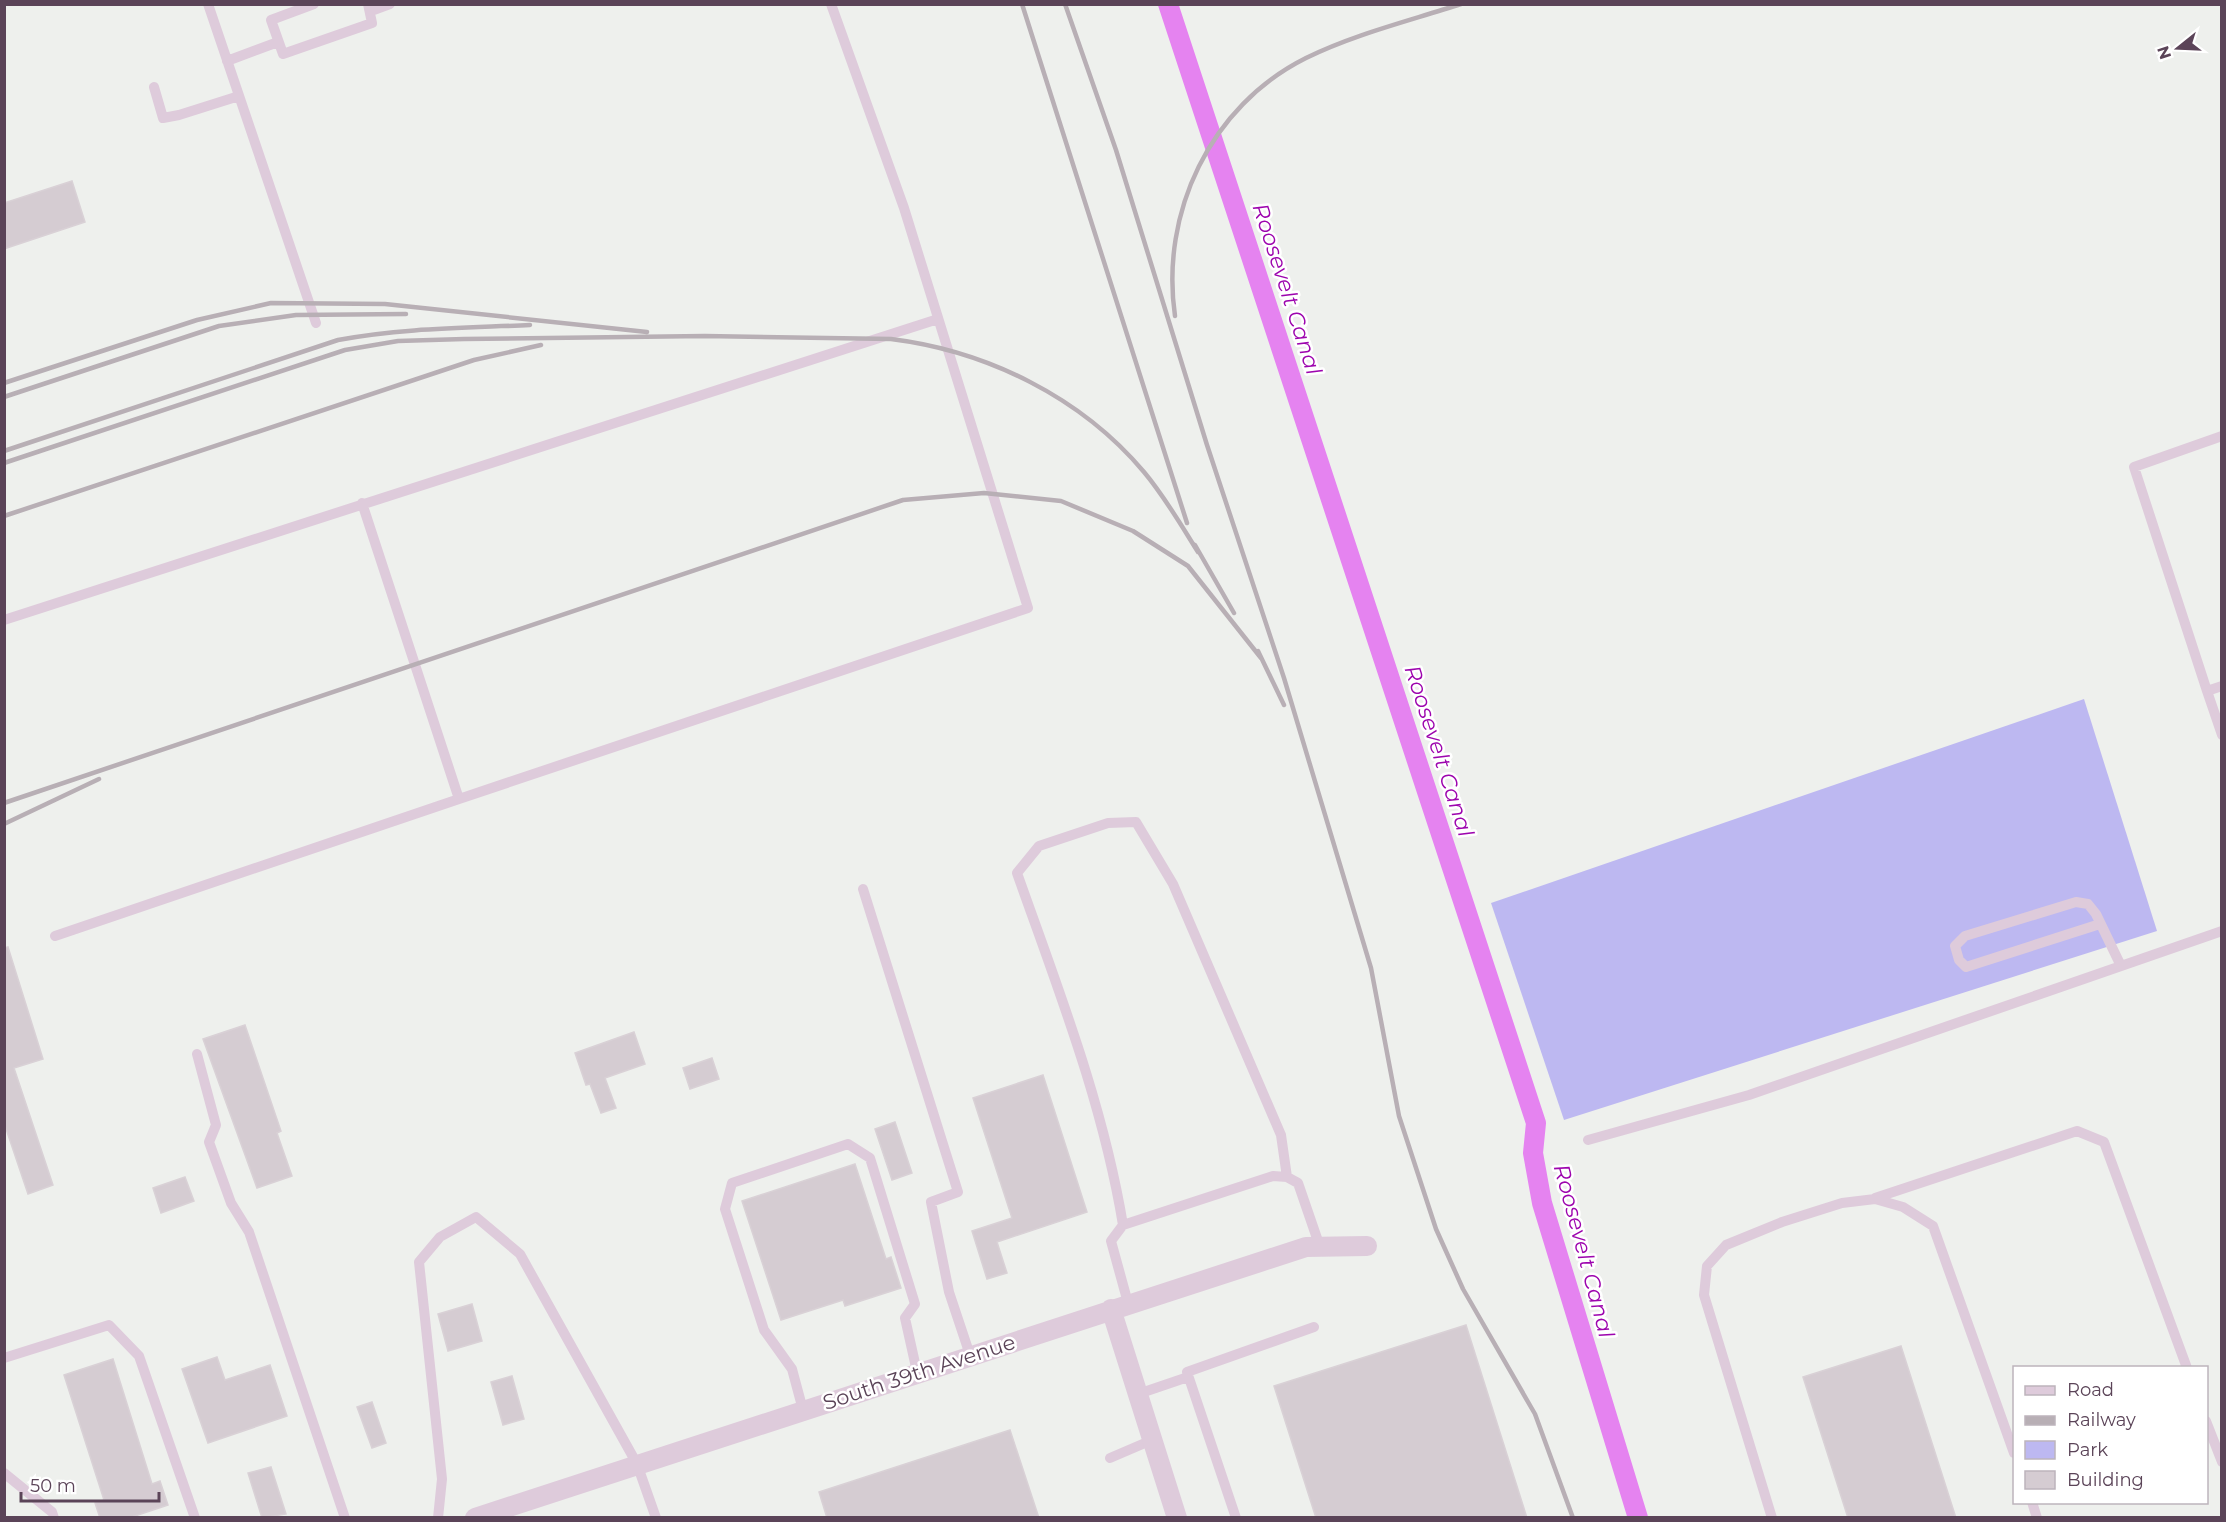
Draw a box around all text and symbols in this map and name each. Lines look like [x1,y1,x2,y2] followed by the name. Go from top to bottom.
[2148,18,2208,78] north arrow
[2153,43,2175,62] text: N
[1247,200,1327,378] water label: Roosevelt Canal
[1399,662,1479,840] water label: Roosevelt Canal
[1548,1161,1620,1341] water label: Roosevelt Canal
[820,1329,1018,1415] street label: South 39th Avenue
[2013,1366,2208,1504] legend
[2067,1379,2114,1401] text: Road
[2067,1409,2136,1431] text: Railway
[2067,1439,2108,1461] text: Park
[21,1465,159,1503] scale bar
[2067,1469,2144,1491] text: Building
[30,1475,76,1497] text: 50 m

